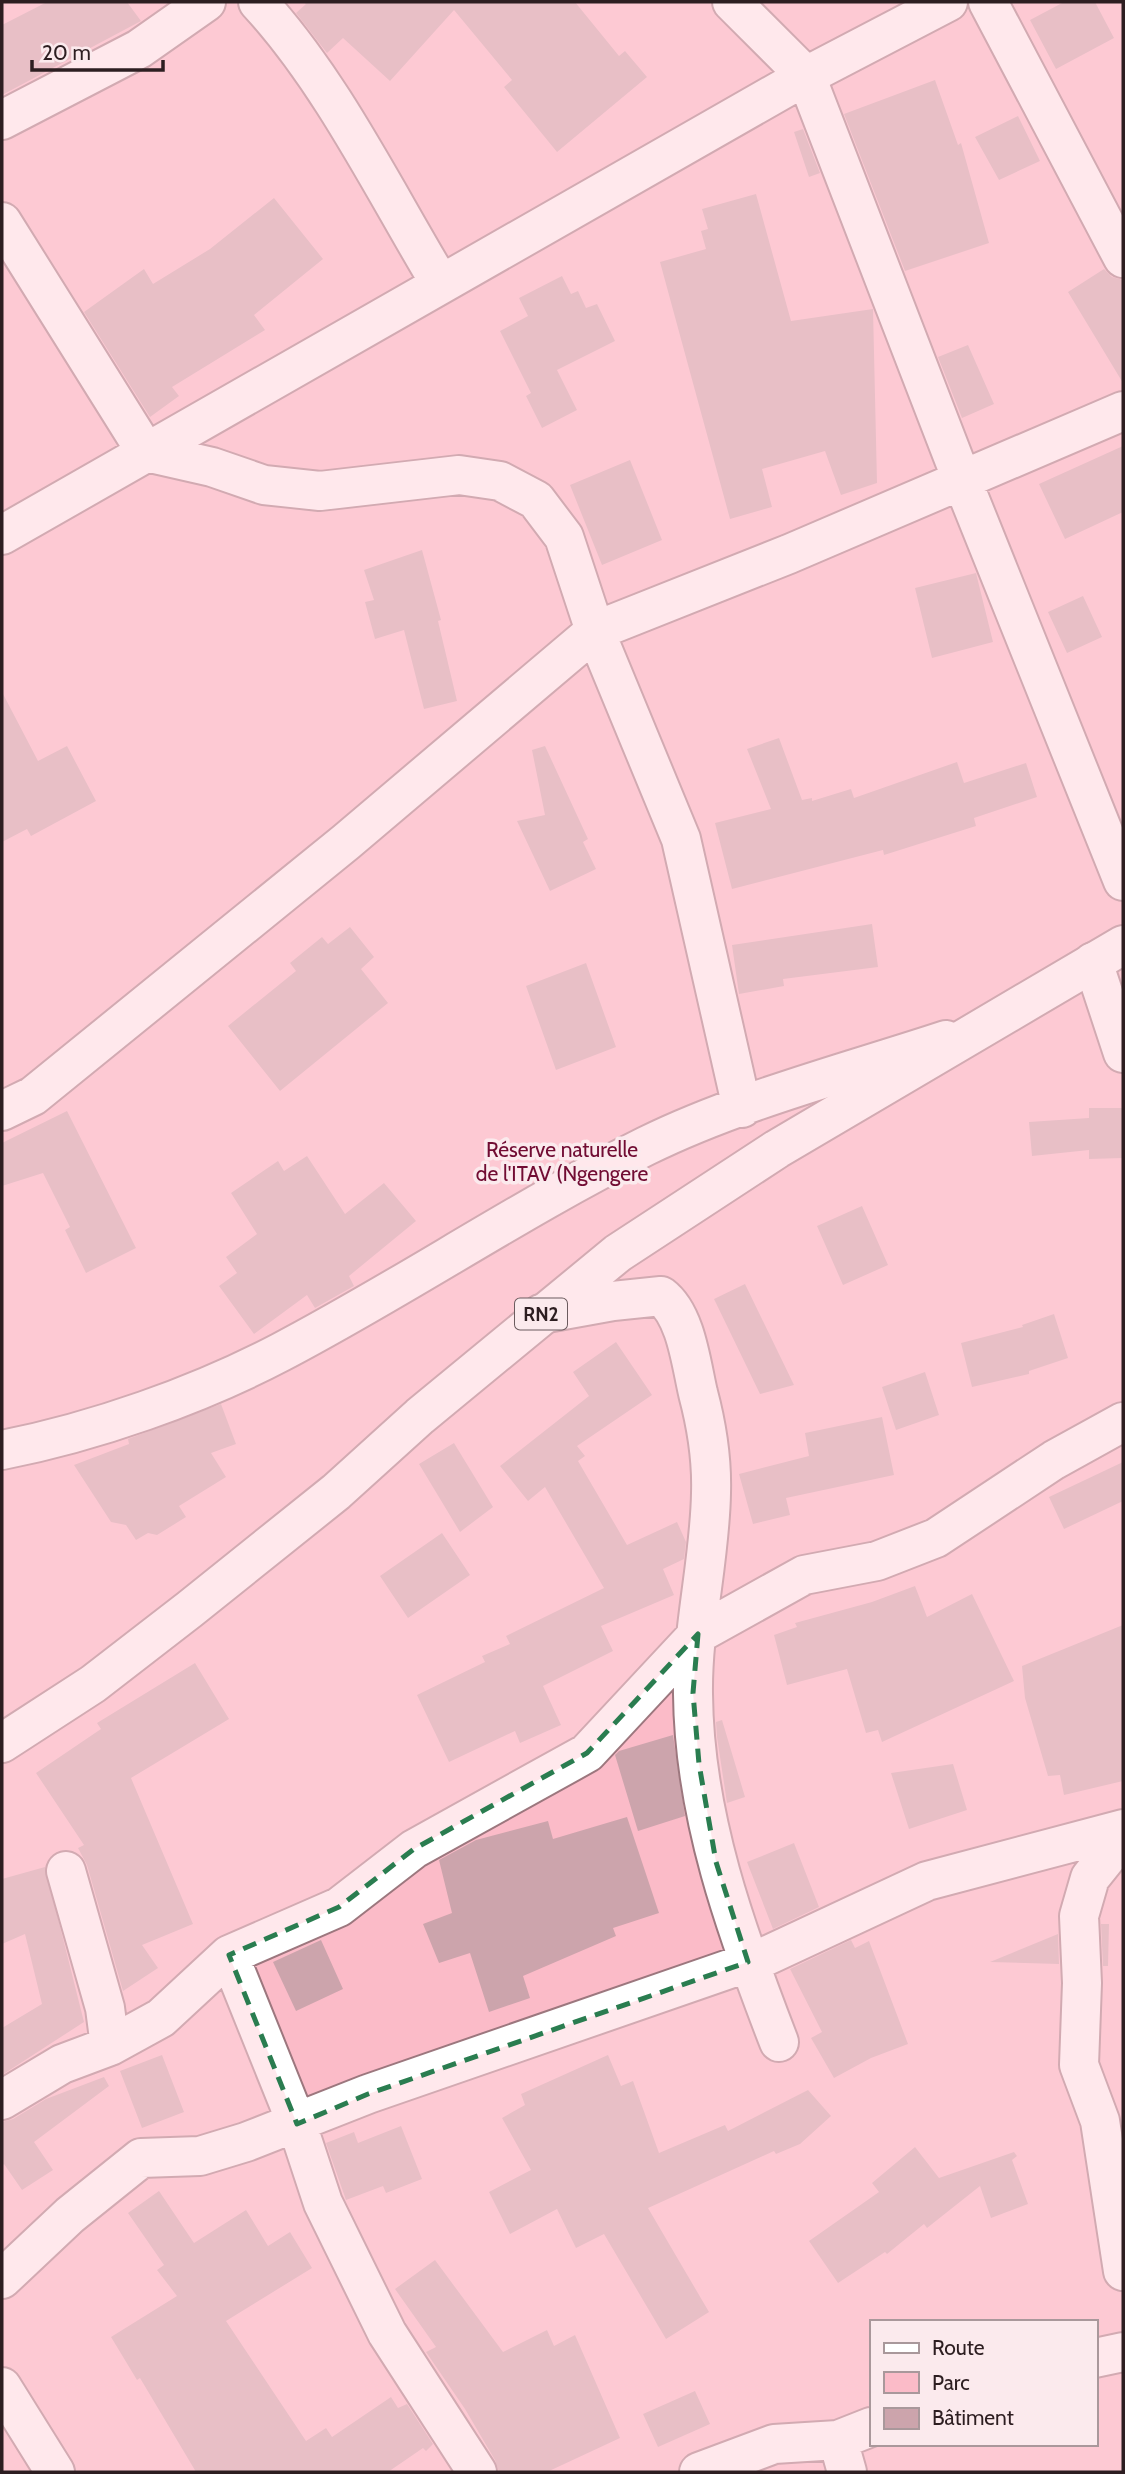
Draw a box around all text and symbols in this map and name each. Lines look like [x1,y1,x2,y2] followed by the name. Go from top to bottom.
[32,28,163,72] scale bar
[42,40,91,65] text: 20 m
[476,1137,648,1186] park label: Réserve naturelle de l'ITAV (Ngengere
[515,1298,567,1330] road number: RN2
[870,2320,1097,2446] legend
[932,2335,985,2360] text: Route
[932,2370,970,2395] text: Parc
[932,2405,1014,2430] text: Bâtiment

